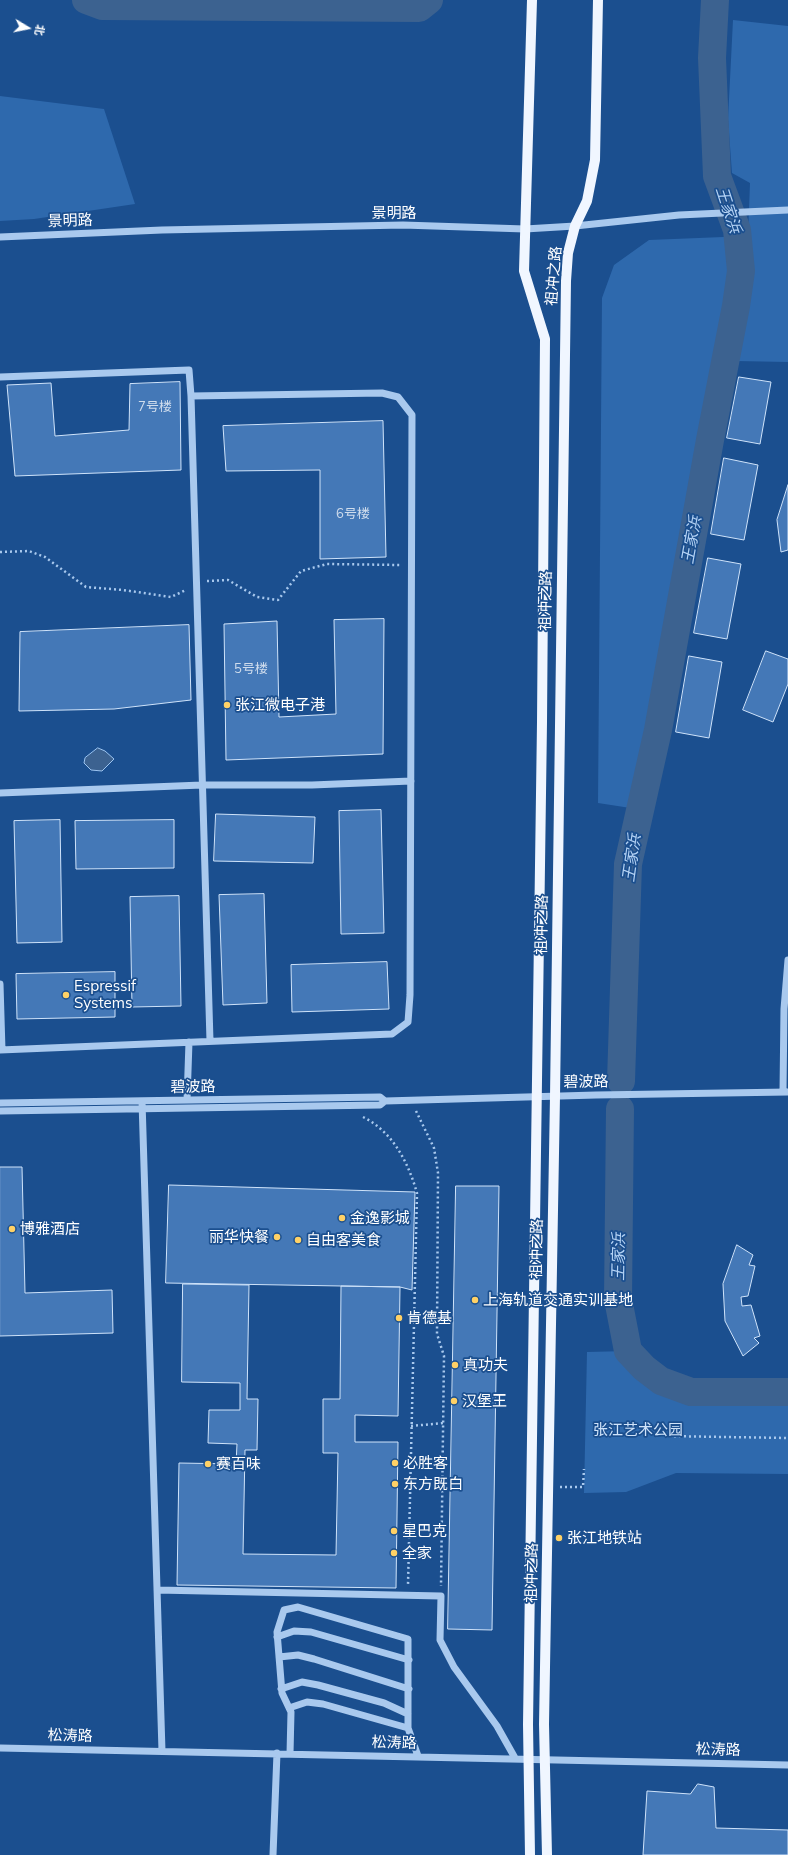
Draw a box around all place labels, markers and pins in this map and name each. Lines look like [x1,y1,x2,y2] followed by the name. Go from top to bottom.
[235,696,325,714] place label: 张江微电子港
[222,700,232,710] marker: 张江微电子港
[74,977,136,1012] place label: Espressif Systems
[61,990,71,1000] marker: Espressif Systems
[350,1209,410,1227] place label: 金逸影城
[337,1213,347,1223] marker: 金逸影城
[20,1220,80,1238] place label: 博雅酒店
[7,1224,17,1234] marker: 博雅酒店
[209,1228,269,1246] place label: 丽华快餐
[306,1231,381,1249] place label: 自由客美食
[272,1232,282,1242] marker: 丽华快餐
[293,1235,303,1245] marker: 自由客美食
[483,1291,633,1309] place label: 上海轨道交通实训基地
[470,1295,480,1305] marker: 上海轨道交通实训基地
[407,1309,452,1327] place label: 肯德基
[394,1313,404,1323] marker: 肯德基
[463,1356,508,1374] place label: 真功夫
[450,1360,460,1370] marker: 真功夫
[462,1392,507,1410] place label: 汉堡王
[449,1396,459,1406] marker: 汉堡王
[403,1454,448,1472] place label: 必胜客
[216,1455,261,1473] place label: 赛百味
[390,1458,400,1468] marker: 必胜客
[203,1459,213,1469] marker: 赛百味
[403,1475,463,1493] place label: 东方既白
[390,1479,400,1489] marker: 东方既白
[402,1522,447,1540] place label: 星巴克
[389,1526,399,1536] marker: 星巴克
[567,1529,642,1547] place label: 张江地铁站
[554,1533,564,1543] marker: 张江地铁站
[402,1544,432,1562] place label: 全家
[389,1548,399,1558] marker: 全家

